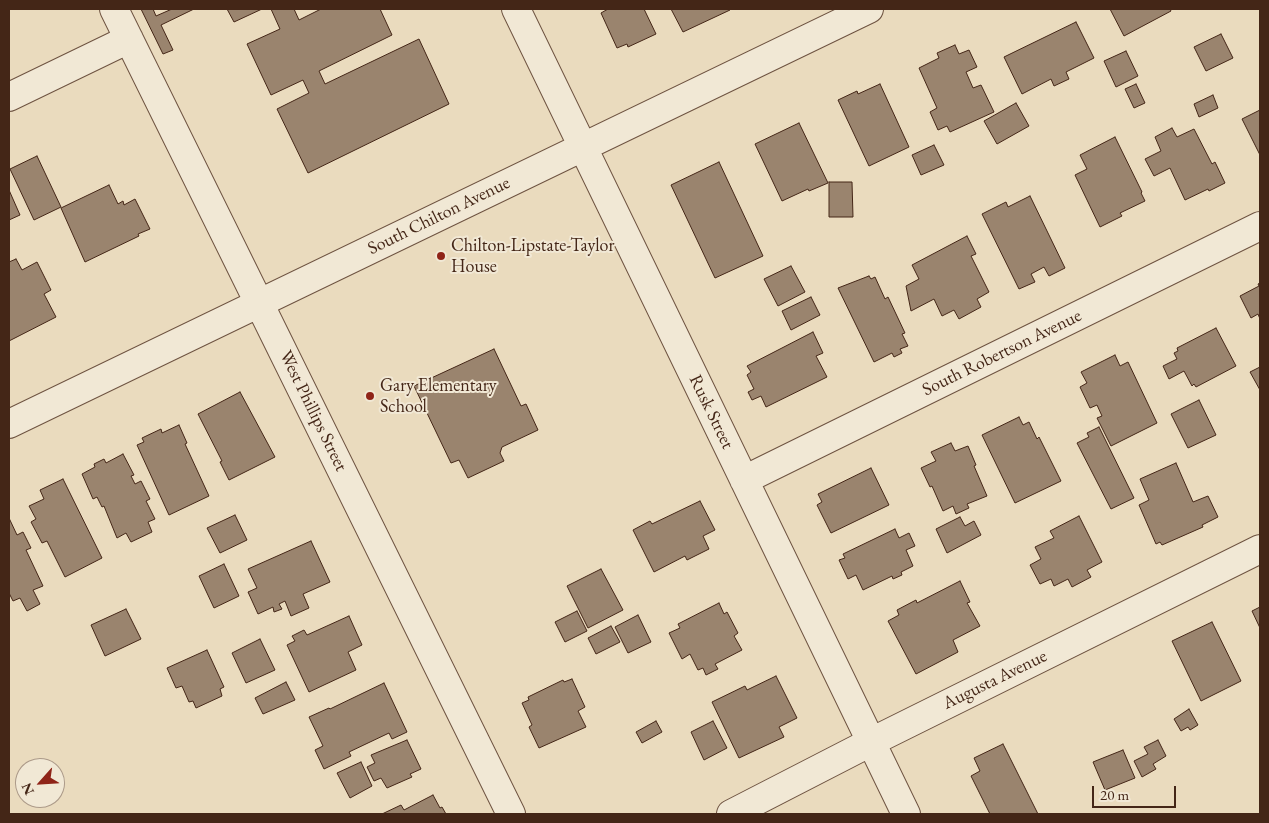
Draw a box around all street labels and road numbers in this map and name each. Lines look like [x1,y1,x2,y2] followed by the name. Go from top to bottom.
[364,172,514,260] street label: South Chilton Avenue
[919,305,1085,401] street label: South Robertson Avenue
[274,347,352,475] street label: West Phillips Street
[684,371,738,453] street label: Rusk Street
[939,645,1051,715] street label: Augusta Avenue

